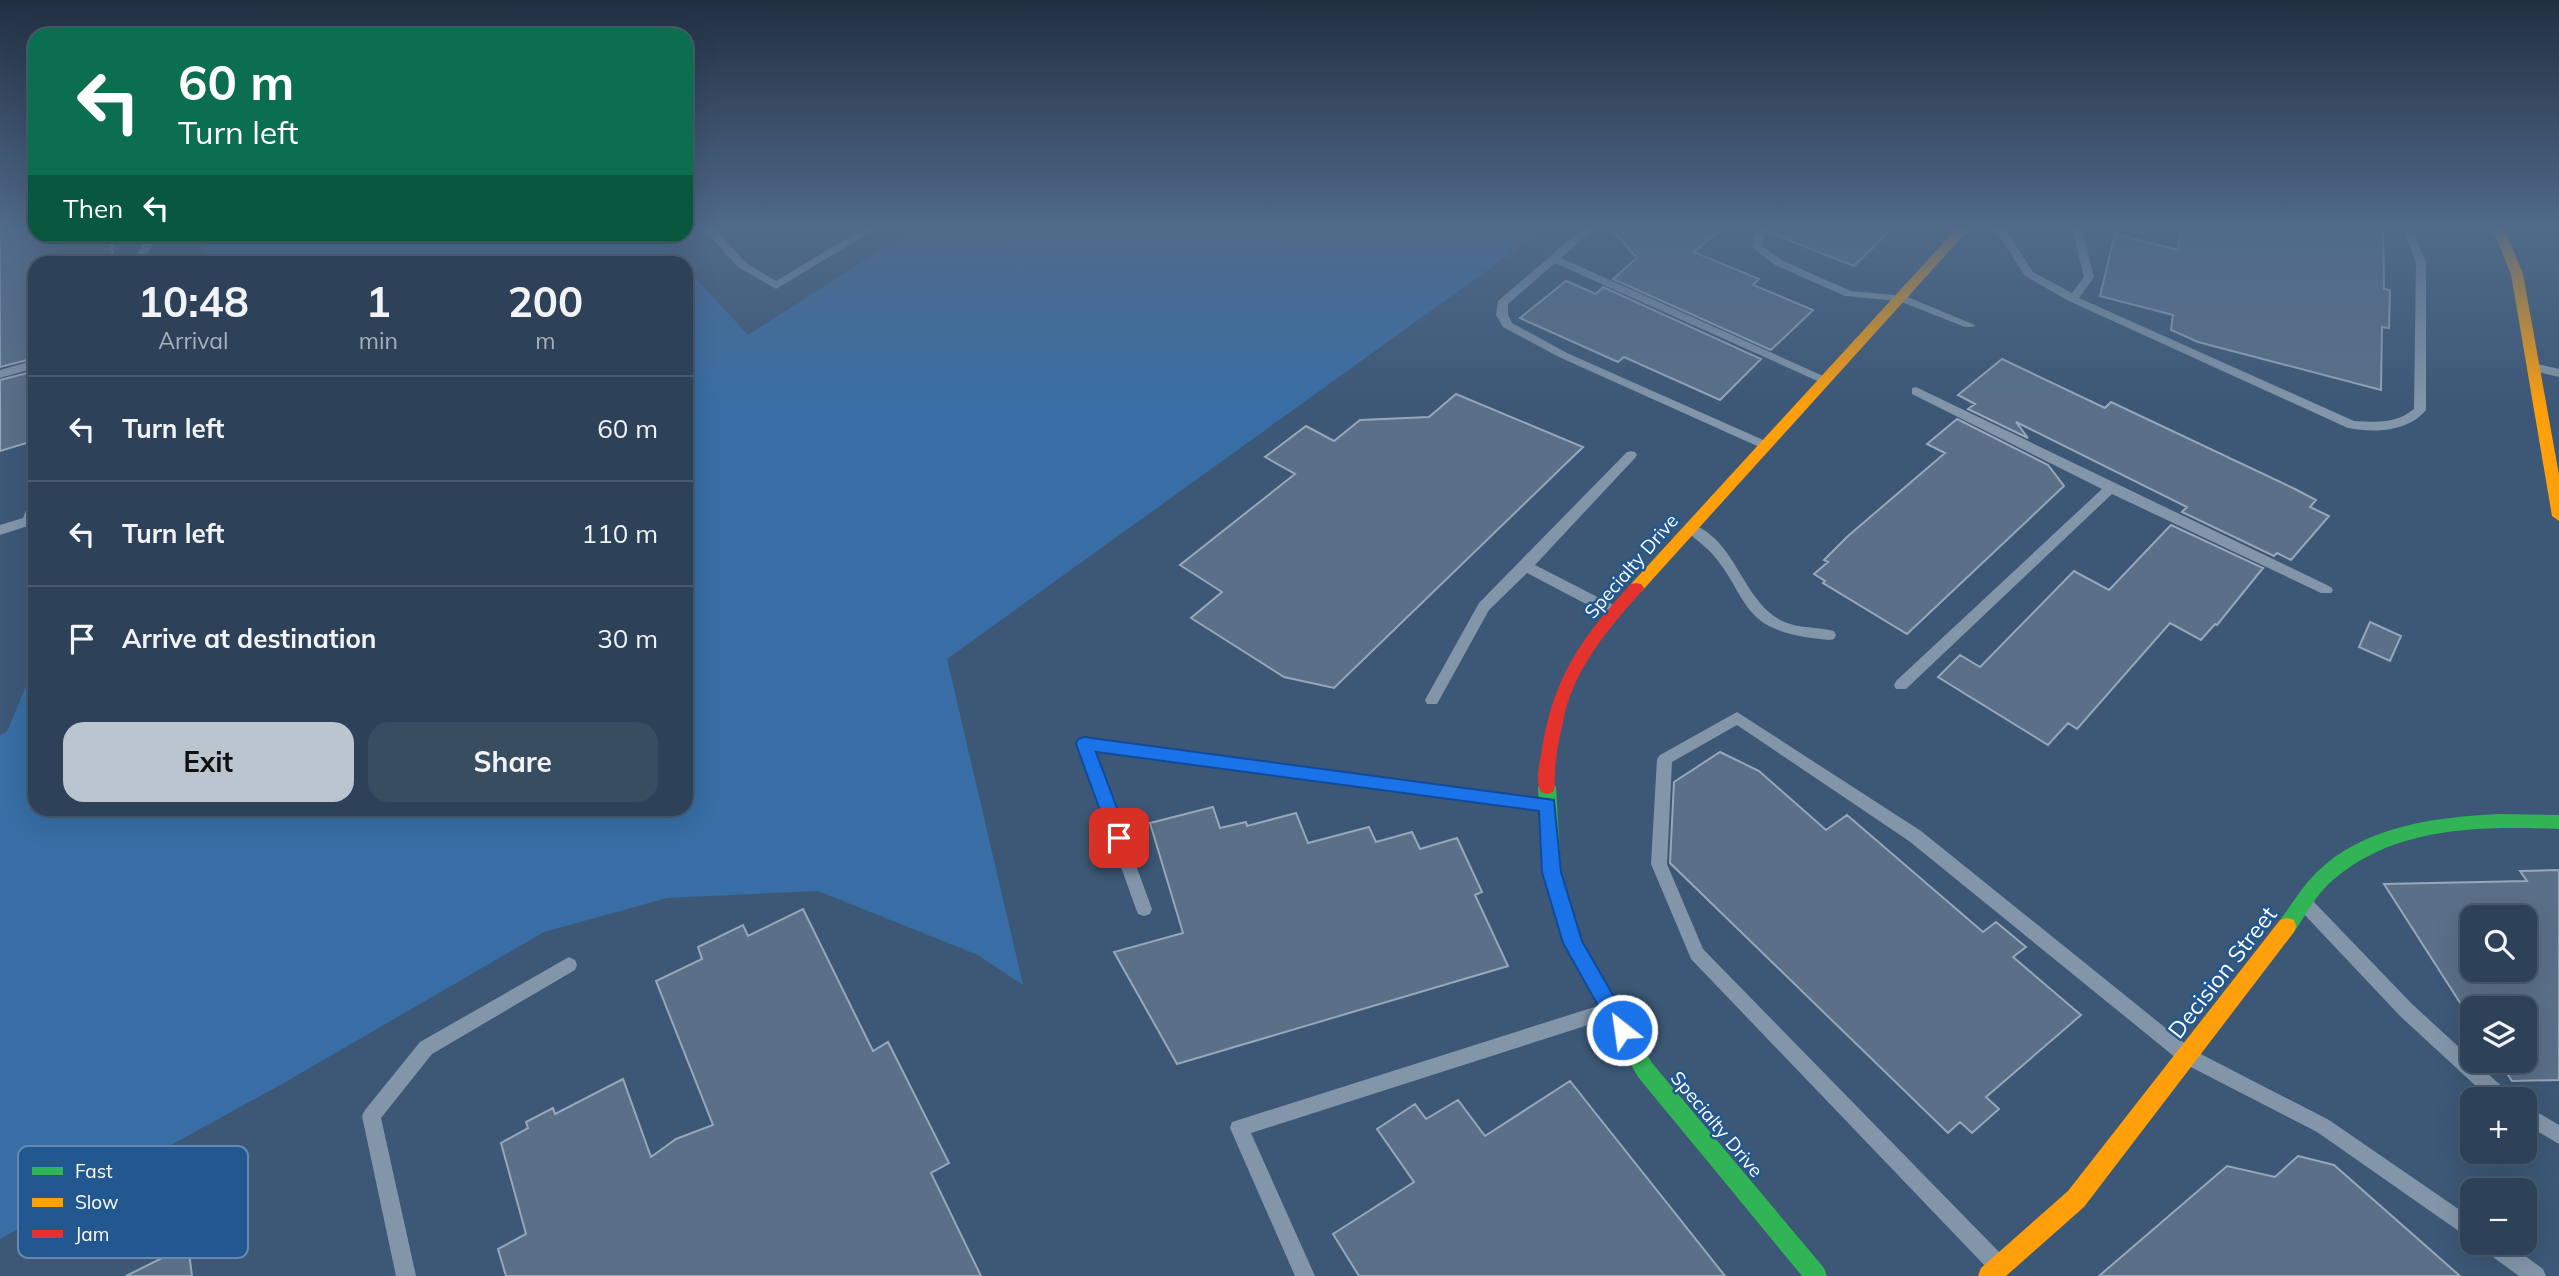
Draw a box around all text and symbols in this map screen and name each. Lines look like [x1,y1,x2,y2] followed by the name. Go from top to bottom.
[178,51,294,112] text: 60 m
[63,56,154,147] icon: left
[178,112,298,152] text: Turn left
[137,189,175,227] icon: left
[63,192,123,225] text: Then
[138,275,249,328] text: 10:48
[366,275,391,328] text: 1
[508,275,583,328] text: 200
[158,326,229,355] text: Arrival
[359,326,398,355] text: min
[535,326,556,355] text: m
[63,410,101,448] icon: left
[122,412,224,445] text: Turn left
[597,412,658,445] text: 60 m
[1579,509,1683,623] street label: Specialty Drive
[63,515,101,553] icon: left
[122,517,224,550] text: Turn left
[582,517,658,550] text: 110 m
[63,620,101,658] icon: arrive
[122,622,377,655] text: Arrive at destination
[597,622,658,655] text: 30 m
[63,722,354,802] button: Exit
[368,722,658,802] button: Share
[1089,808,1149,868] pin
[1100,819,1138,857] icon: arrive
[2161,900,2283,1044] street label: Decision Street
[2460,905,2537,1255] map controls
[2460,905,2537,982] button: search
[1585,993,1659,1067] position arrow
[2460,996,2537,1073] button: layers
[1666,1066,1768,1182] street label: Specialty Drive
[2460,1087,2537,1164] button: +
[18,1146,248,1258] legend
[75,1159,113,1183] text: Fast
[2460,1178,2537,1255] button: −
[75,1190,119,1214] text: Slow
[75,1222,109,1246] text: Jam

